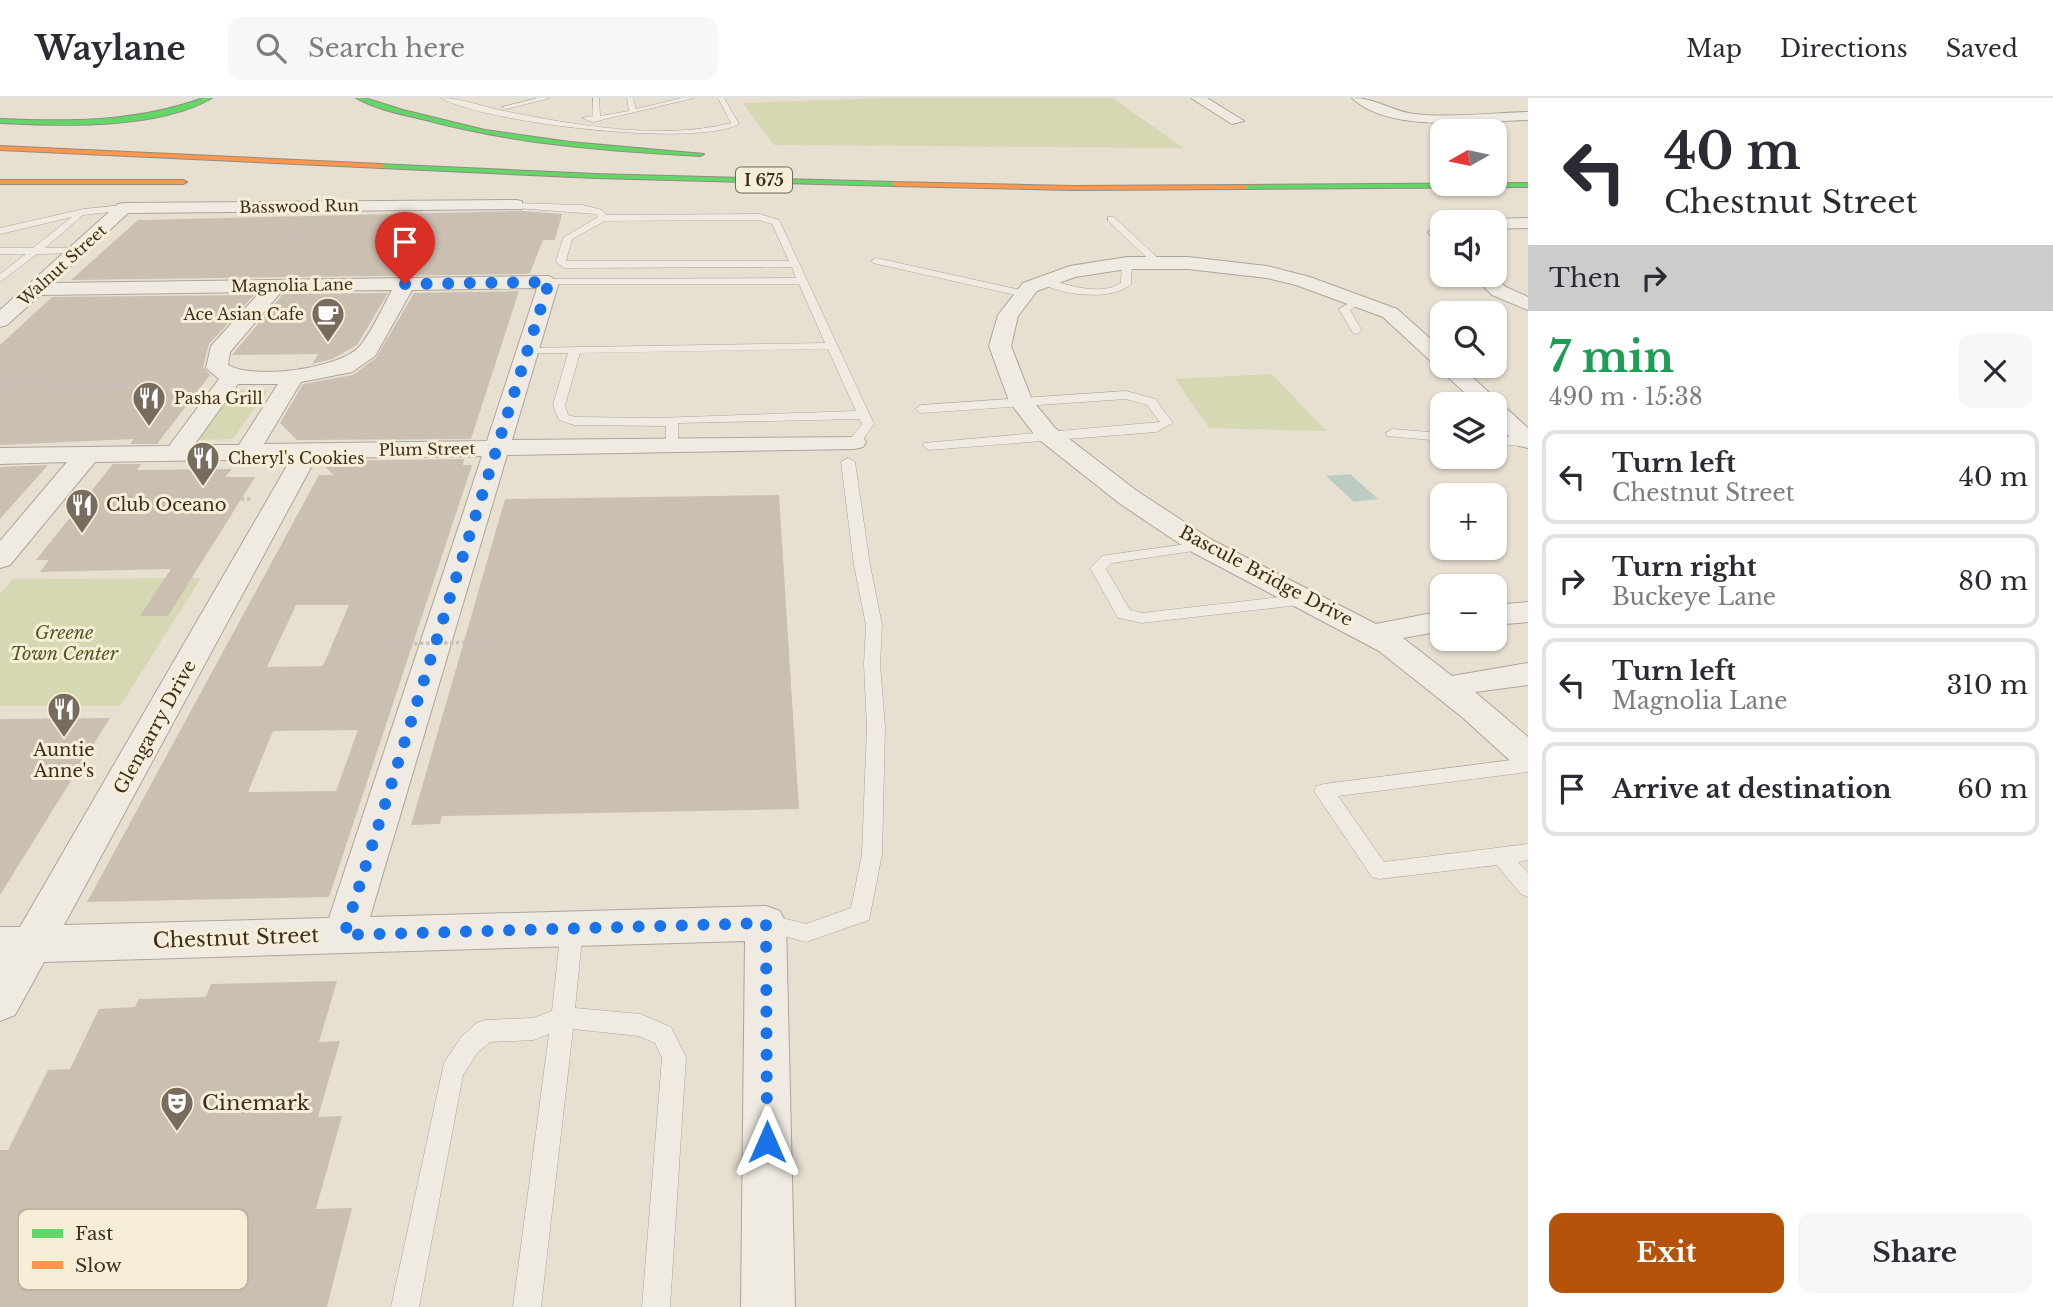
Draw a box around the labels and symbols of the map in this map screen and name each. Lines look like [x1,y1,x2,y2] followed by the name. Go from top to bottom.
[1430,119,1507,196] north arrow
[736,167,792,192] road number: I 675
[239,195,359,217] street label: Basswood Run
[375,212,435,284] pin
[13,220,110,311] street label: Walnut Street
[231,274,353,296] street label: Magnolia Lane
[309,295,347,344] cafe icon: Ace Asian Cafe
[182,304,304,324] place label: Ace Asian Cafe
[130,379,168,428] restaurant icon: Pasha Grill
[174,388,263,408] place label: Pasha Grill
[378,438,476,460] street label: Plum Street
[184,439,222,488] restaurant icon: Cheryl's Cookies
[228,448,365,468] place label: Cheryl's Cookies
[63,486,101,535] restaurant icon: Club Oceano
[106,494,226,516] place label: Club Oceano
[1176,521,1356,631] street label: Bascule Bridge Drive
[10,622,119,665] park label: Greene Town Center
[109,656,201,798] street label: Glengarry Drive
[45,690,83,739] restaurant icon: Auntie Anne's
[32,739,95,782] place label: Auntie Anne's
[152,922,320,954] street label: Chestnut Street
[158,1084,196,1133] theatre icon: Cinemark
[202,1090,310,1116] place label: Cinemark
[730,1105,804,1179] position arrow
[18,1209,248,1290] legend
[75,1222,114,1245] text: Fast
[75,1254,122,1277] text: Slow

